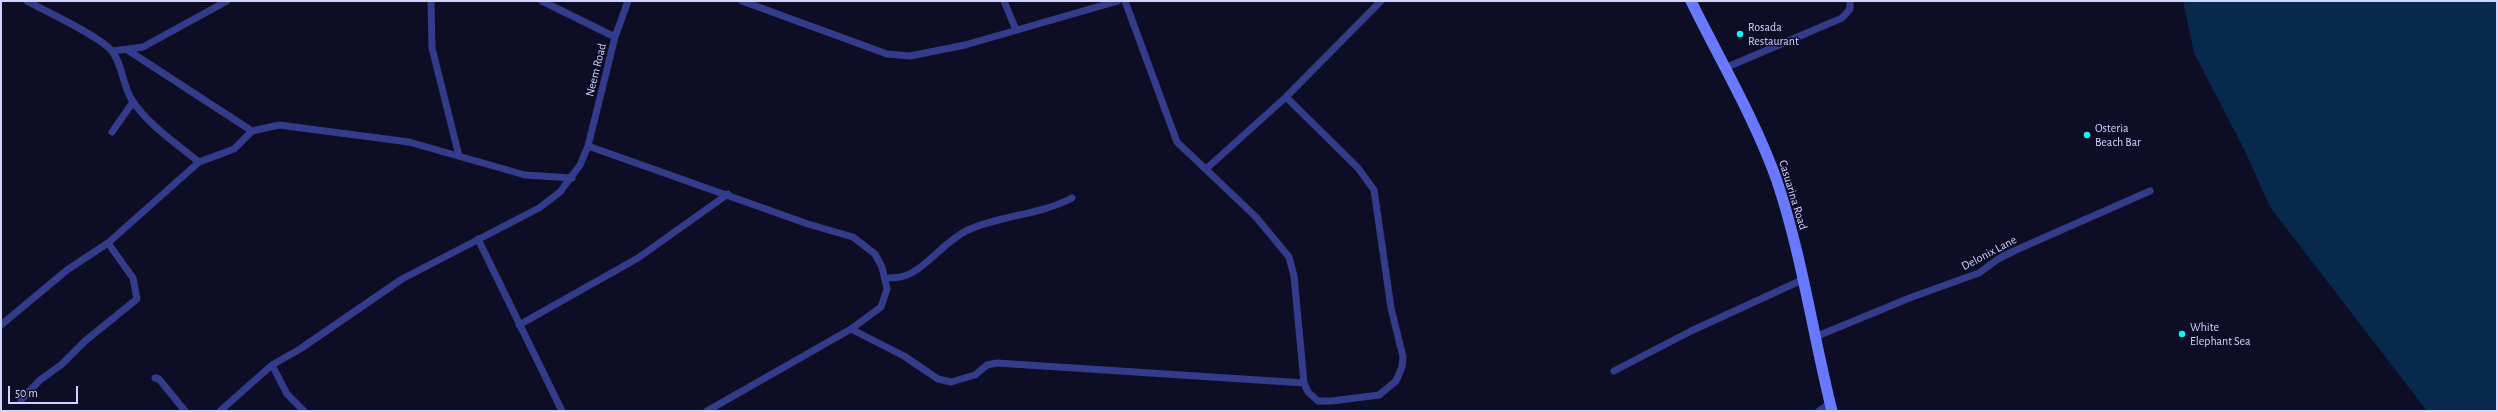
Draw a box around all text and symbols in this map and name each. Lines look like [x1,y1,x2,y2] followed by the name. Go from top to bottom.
[1748,20,1799,48] place label: Rosada Restaurant
[1735,29,1745,39] marker: Rosada Restaurant
[582,42,610,98] street label: Neem Road
[2095,121,2141,149] place label: Osteria Beach Bar
[2082,130,2092,140] marker: Osteria Beach Bar
[1776,158,1810,232] street label: Casuarina Road
[1959,232,2019,274] street label: Delonix Lane
[2190,320,2251,348] place label: White Elephant Sea
[2177,329,2187,339] marker: White Elephant Sea
[10,378,80,404] scale bar
[15,387,38,399] text: 50 m

